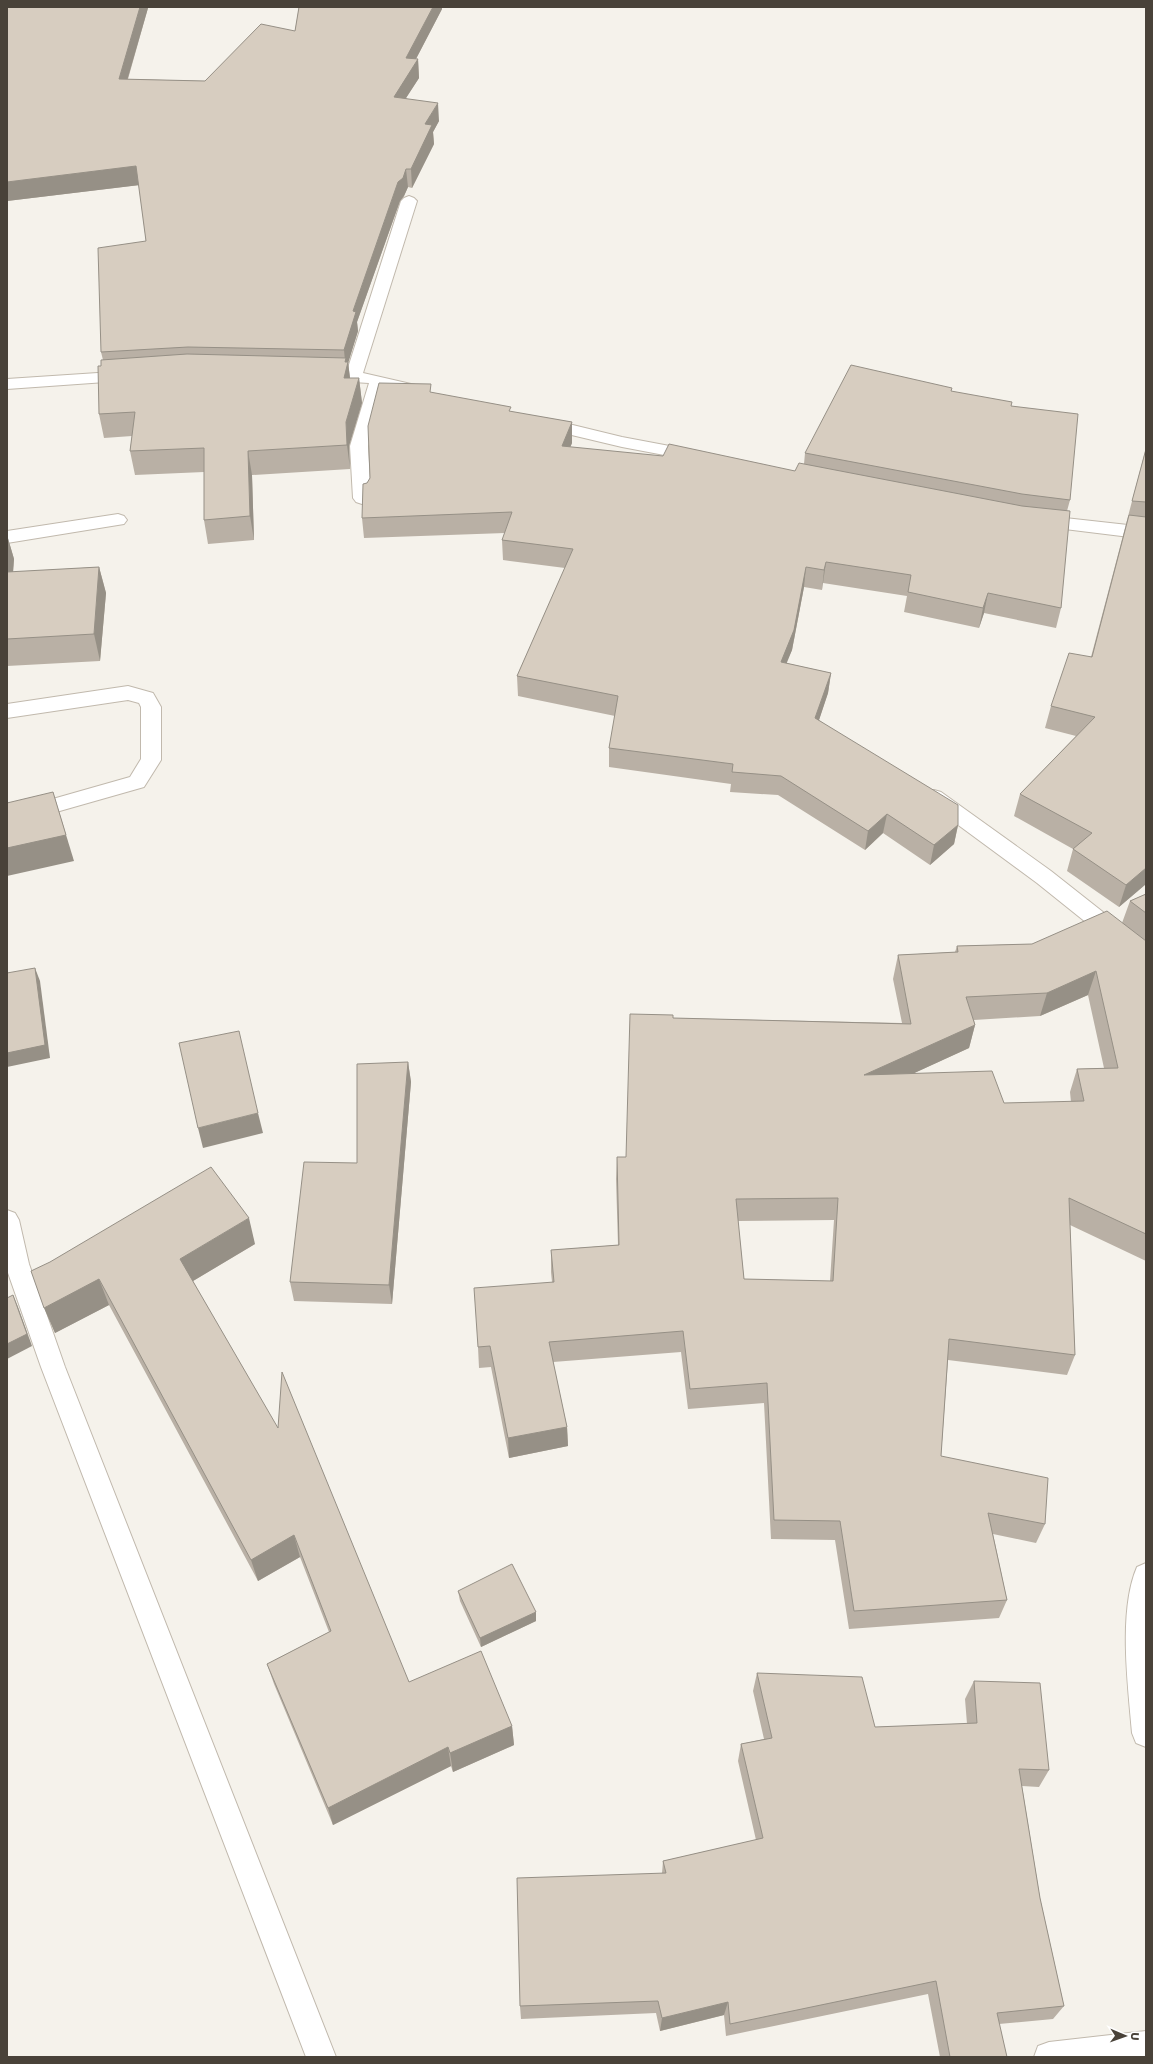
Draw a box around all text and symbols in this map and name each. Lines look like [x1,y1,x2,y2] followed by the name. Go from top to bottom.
[1105,2016,1145,2056] north arrow
[1129,2032,1142,2041] text: U

